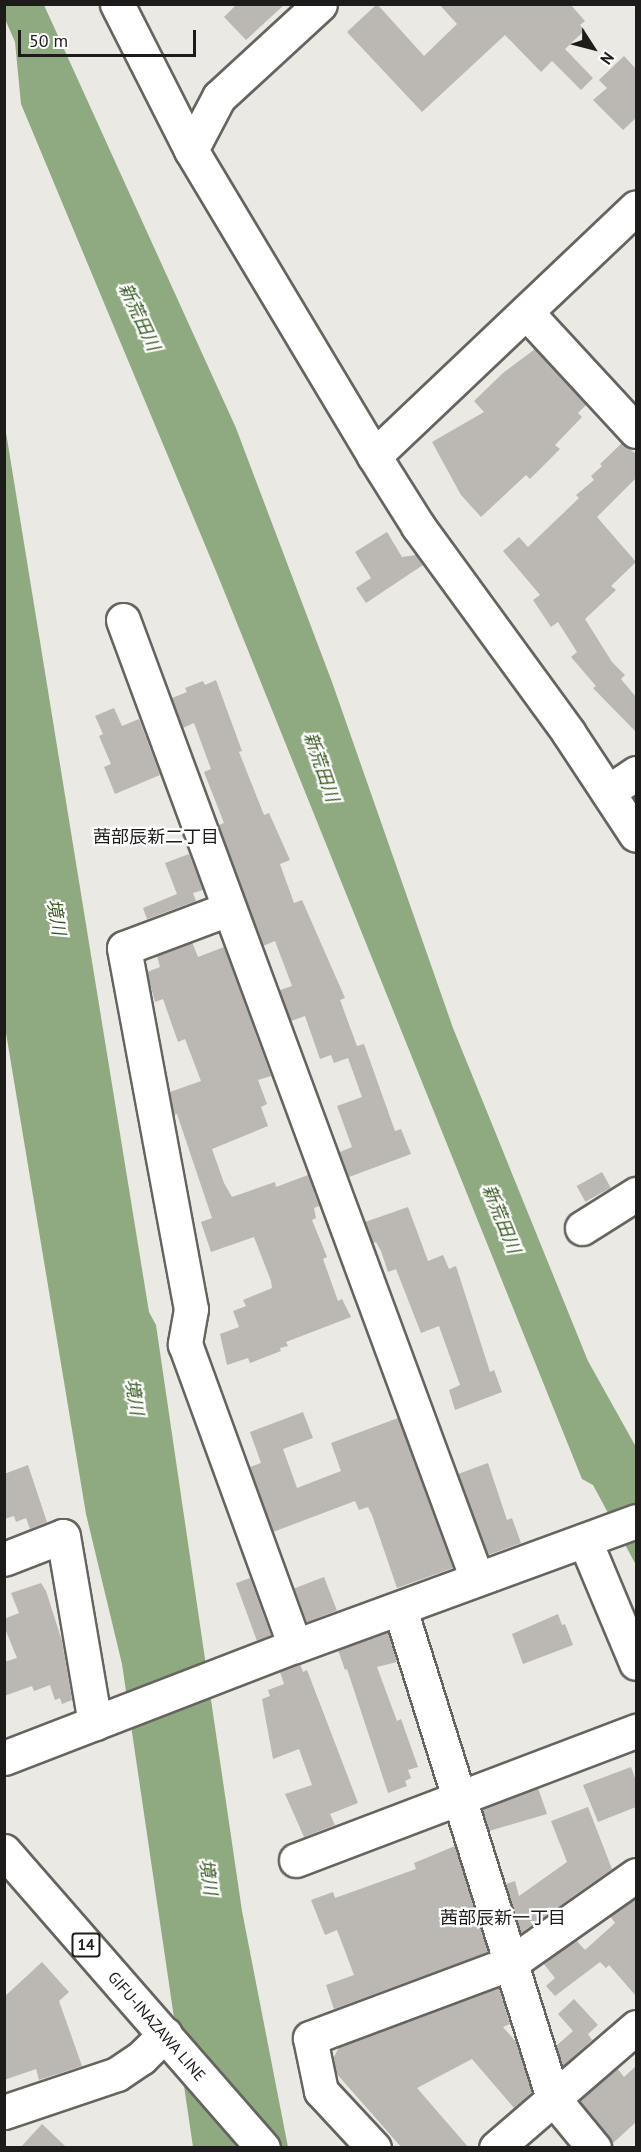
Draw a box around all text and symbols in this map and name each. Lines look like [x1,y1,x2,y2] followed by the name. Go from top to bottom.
[21,18,200,56] scale bar
[563,18,623,78] north arrow
[29,29,68,52] text: 50 m
[596,48,619,69] text: N
[114,280,164,354] water label: 新荒田川
[299,729,343,805] water label: 新荒田川
[93,826,219,848] district label: 茜部辰新二丁目
[43,898,69,936] water label: 境川
[478,1182,524,1256] water label: 新荒田川
[121,1378,147,1416] water label: 境川
[195,1858,221,1896] water label: 境川
[440,1907,566,1929] district label: 茜部辰新一丁目
[71,1933,101,1957] road number: 14
[104,1967,210,2085] street label: GIFU-INAZAWA LINE

